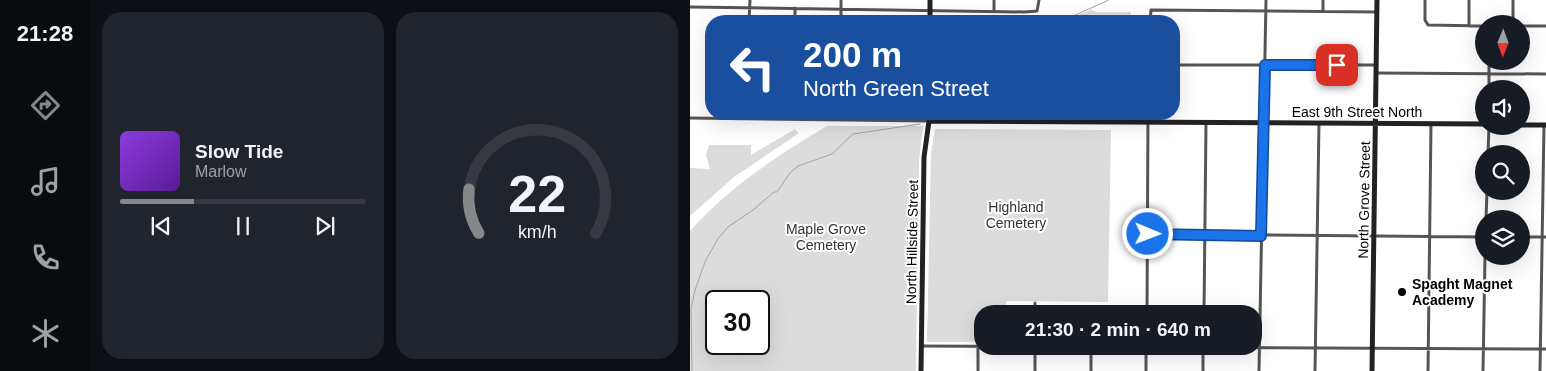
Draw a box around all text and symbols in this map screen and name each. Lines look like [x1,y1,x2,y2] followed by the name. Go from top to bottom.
[1475,15,1530,70] north arrow
[1475,15,1530,265] map controls
[17,21,73,46] text: 21:28
[720,35,785,100] icon: left
[803,35,902,74] text: 200 m
[1316,44,1358,86] pin
[1323,51,1351,79] icon: arrive
[803,76,989,101] text: North Green Street
[1475,80,1530,135] button: sound
[28,88,63,123] icon: directions
[1292,104,1422,120] street label: East 9th Street North
[195,141,283,162] text: Slow Tide
[1355,141,1373,259] street label: North Grove Street
[1475,145,1530,200] button: search
[195,163,247,180] text: Marlow
[28,164,63,199] icon: music
[508,165,566,223] text: 22
[903,180,921,304] street label: North Hillside Street
[986,199,1046,231] park label: Highland Cemetery
[1121,207,1173,259] position arrow
[1475,210,1530,265] button: layers
[147,212,175,240] icon: previous
[229,212,257,240] icon: pause
[311,212,339,240] icon: next
[786,221,866,253] park label: Maple Grove Cemetery
[518,222,556,242] text: km/h
[28,240,63,275] icon: phone
[1412,276,1513,308] place label: Spaght Magnet Academy
[1396,286,1408,298] marker: Spaght Magnet Academy
[705,290,770,355] speed limit sign: 30
[28,316,63,351] icon: climate
[1025,319,1211,340] text: 21:30 · 2 min · 640 m

